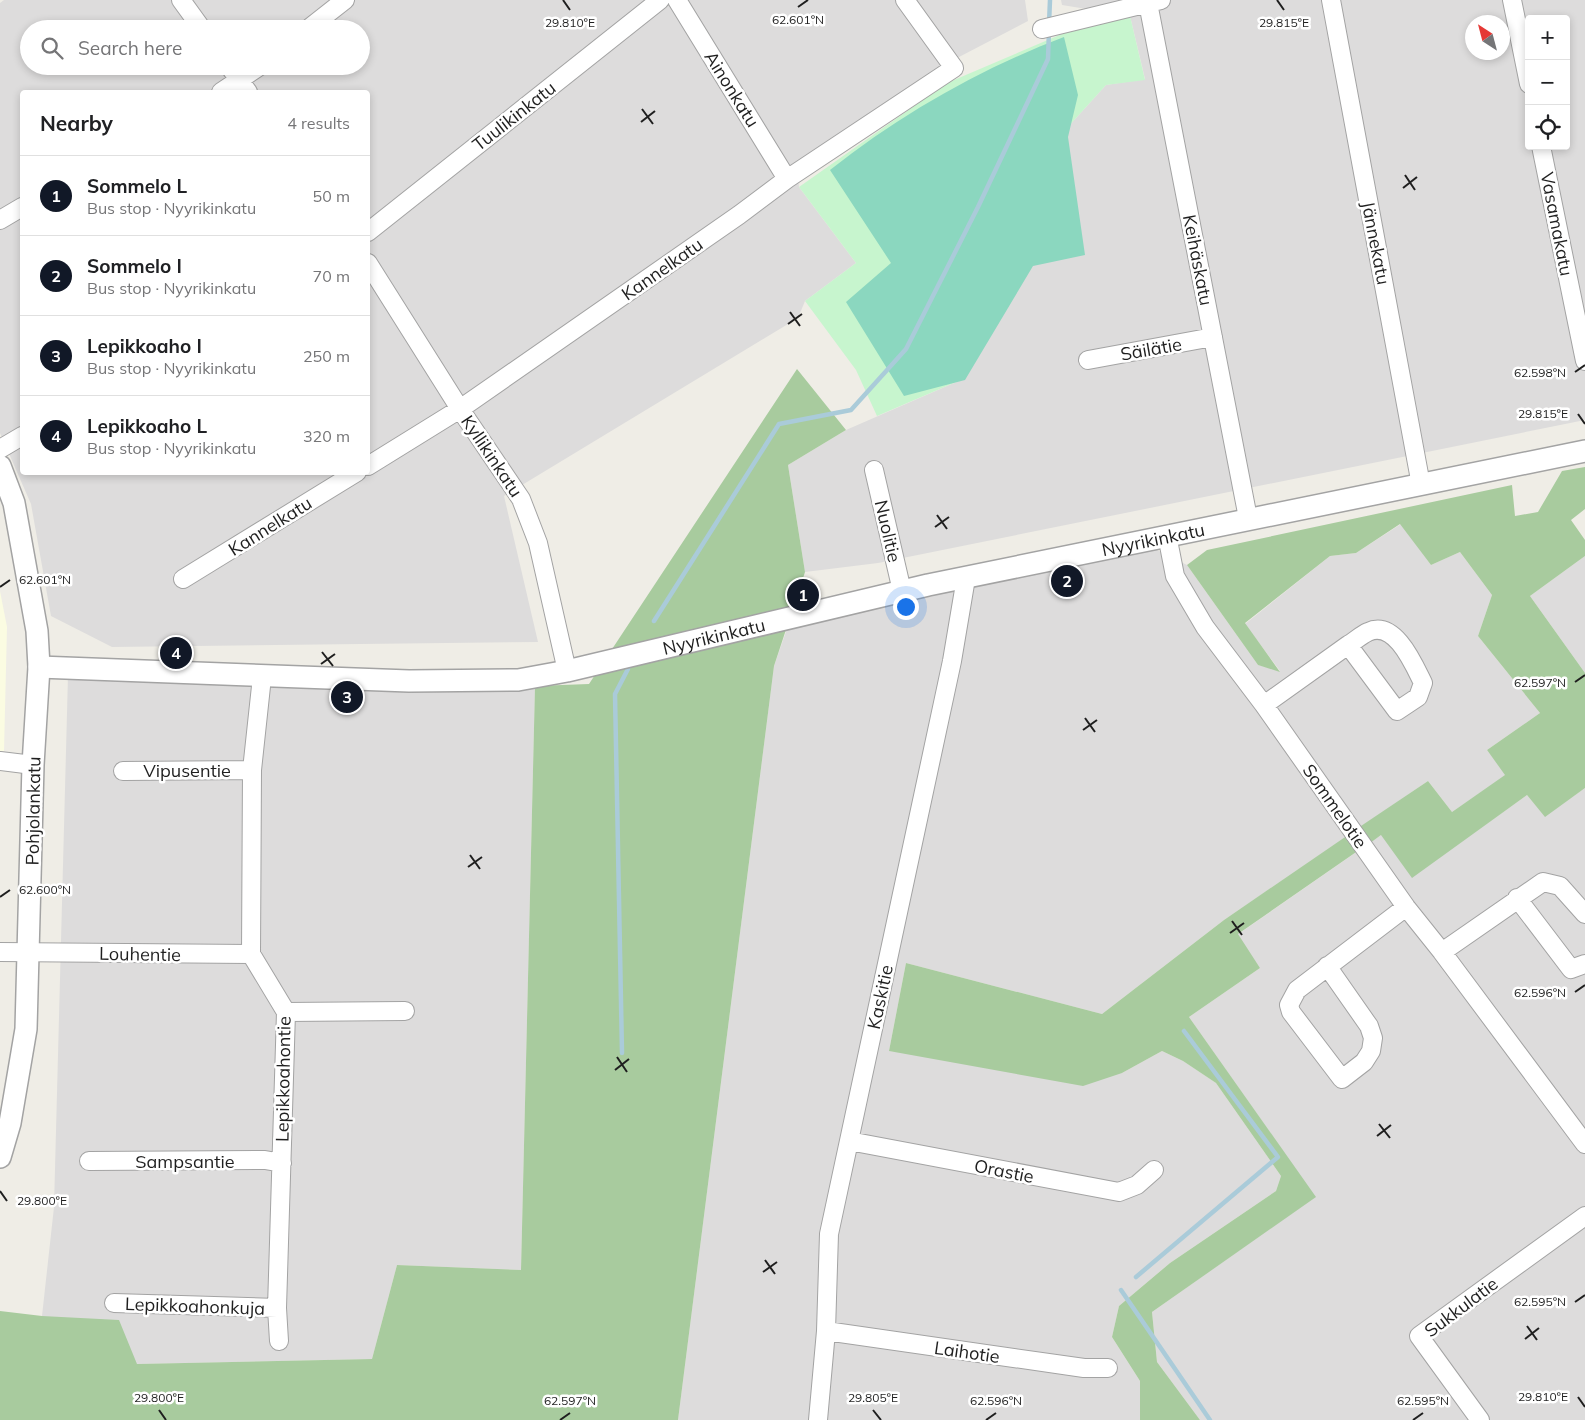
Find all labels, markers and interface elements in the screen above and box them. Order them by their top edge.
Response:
text: 62.601°N [772,12,824,27]
text: 29.810°E [545,15,595,30]
text: 29.815°E [1259,15,1309,30]
north arrow [1465,15,1510,60]
map controls [1525,15,1570,150]
button: + [1525,15,1570,60]
search box [20,20,370,75]
icon: search [38,34,66,62]
text: Search here [78,36,182,60]
street label: Ainonkatu [700,47,764,131]
button: − [1525,60,1570,105]
street label: Tuulikinkatu [468,76,560,156]
button: locate [1525,105,1570,150]
text: Nearby [40,110,113,136]
text: 4 results [287,113,350,133]
street label: Vasamakatu [1536,170,1578,278]
text: Sommelo L [87,174,187,198]
text: 1 [51,186,61,206]
text: 50 m [313,186,350,206]
text: Bus stop · Nyyrikinkatu [87,198,256,218]
street label: Jännekatu [1357,199,1395,287]
street label: Keihäskatu [1178,213,1218,307]
street label: Kannelkatu [617,233,707,305]
text: Sommelo I [87,254,182,278]
text: 2 [51,266,61,286]
text: 70 m [313,266,350,286]
text: Bus stop · Nyyrikinkatu [87,278,256,298]
street label: Säilätie [1119,332,1183,366]
text: Lepikkoaho I [87,334,202,358]
text: 3 [51,346,61,366]
text: 250 m [303,346,350,366]
text: Bus stop · Nyyrikinkatu [87,358,256,378]
text: 62.598°N [1514,365,1566,380]
text: 29.815°E [1518,406,1568,421]
street label: Kyllikinkatu [456,411,528,501]
text: Lepikkoaho L [87,414,207,438]
text: 4 [51,426,61,446]
text: 320 m [303,426,350,446]
text: Bus stop · Nyyrikinkatu [87,438,256,458]
street label: Kannelkatu [224,491,316,561]
street label: Nuolitie [870,498,906,564]
street label: Nyyrikinkatu [1100,517,1207,561]
pin: 2 [1051,562,1083,600]
text: 62.601°N [19,572,71,587]
pin: 1 [787,576,819,614]
your location [893,594,919,620]
street label: Nyyrikinkatu [660,613,767,659]
pin: 4 [160,634,192,672]
text: 62.597°N [1514,675,1566,690]
pin: 3 [331,678,363,716]
street label: Pohjolankatu [21,756,45,866]
street label: Vipusentie [143,759,231,782]
street label: Sommelotie [1298,759,1372,853]
text: 62.600°N [19,882,71,897]
street label: Louhentie [99,942,181,966]
street label: Kaskitie [862,963,898,1031]
text: 62.596°N [1514,985,1566,1000]
street label: Lepikkoahontie [270,1016,296,1142]
street label: Sampsantie [135,1150,235,1173]
street label: Orastie [972,1154,1036,1188]
text: 29.800°E [17,1193,67,1208]
street label: Sukkulatie [1420,1272,1502,1342]
street label: Lepikkoahonkuja [125,1292,265,1320]
text: 62.595°N [1514,1294,1566,1309]
street label: Laihotie [933,1336,1001,1368]
text: 29.810°E [1518,1389,1568,1404]
text: 29.800°E [134,1390,184,1405]
text: 29.805°E [848,1390,898,1405]
text: 62.597°N [544,1393,596,1408]
text: 62.596°N [970,1393,1022,1408]
text: 62.595°N [1397,1393,1449,1408]

